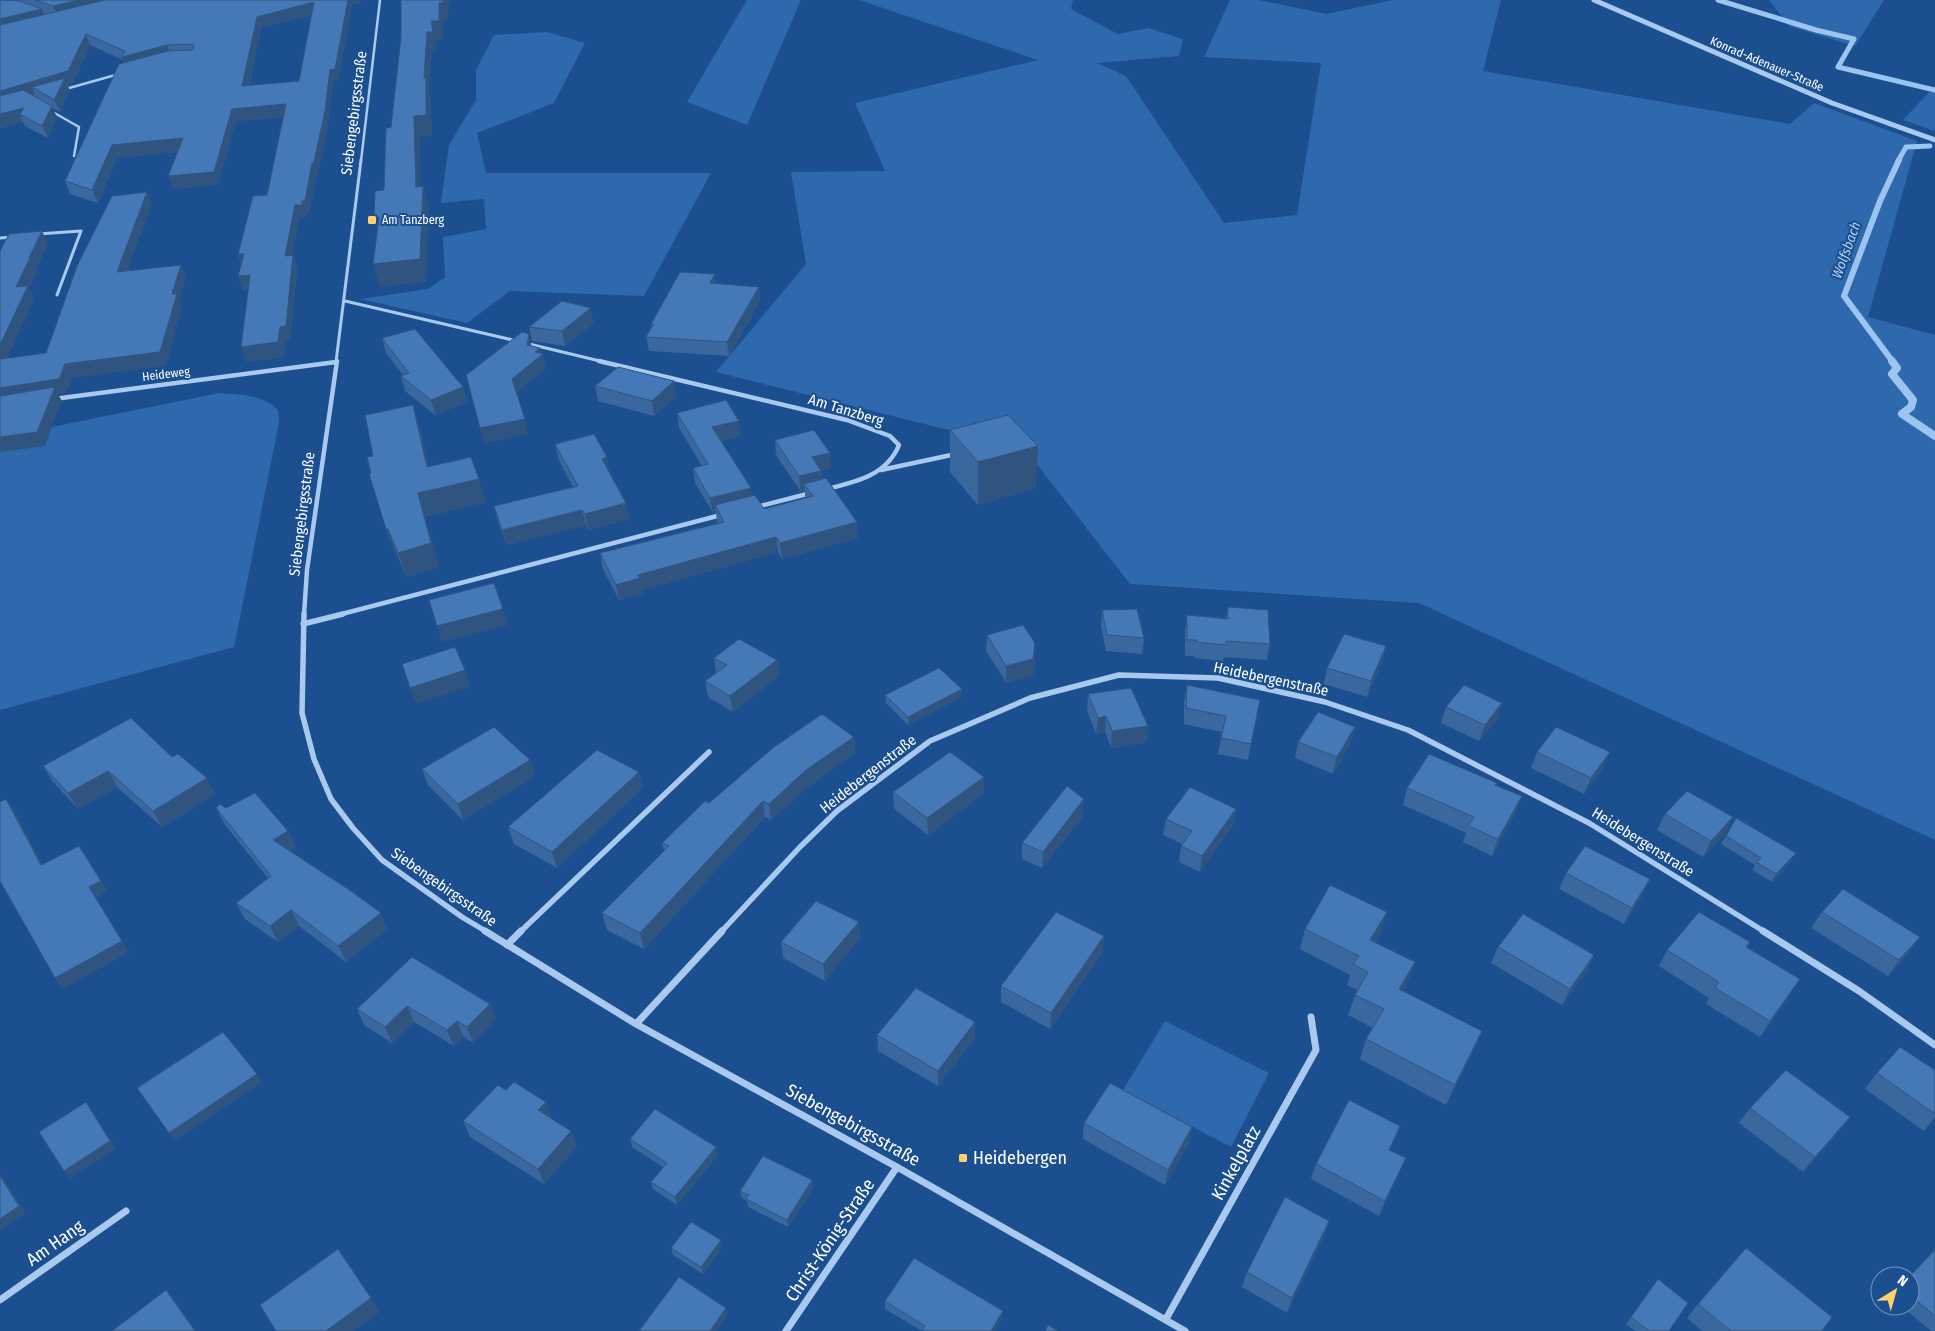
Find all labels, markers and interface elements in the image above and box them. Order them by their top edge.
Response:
street label: Konrad-Adenauer-Straße [1708,34,1826,94]
street label: Siebengebirgsstraße [337,50,371,176]
place label: Am Tanzberg [382,213,445,227]
marker: Am Tanzberg [366,214,378,226]
water label: Wolfsbach [1828,219,1865,281]
street label: Heideweg [141,364,191,384]
street label: Am Tanzberg [806,390,886,430]
street label: Siebengebirgsstraße [285,451,319,577]
street label: Heidebergenstraße [1212,658,1330,700]
street label: Heidebergenstraße [816,731,920,817]
street label: Heidebergenstraße [1589,803,1697,881]
street label: Siebengebirgsstraße [388,844,500,930]
street label: Siebengebirgsstraße [782,1079,924,1171]
street label: Kinkelplatz [1207,1122,1265,1204]
place label: Heidebergen [973,1147,1067,1169]
marker: Heidebergen [957,1152,969,1164]
street label: Christ-König-Straße [781,1174,879,1306]
street label: Am Hang [22,1215,88,1271]
north arrow [1870,1266,1920,1316]
text: N [1894,1272,1911,1290]

